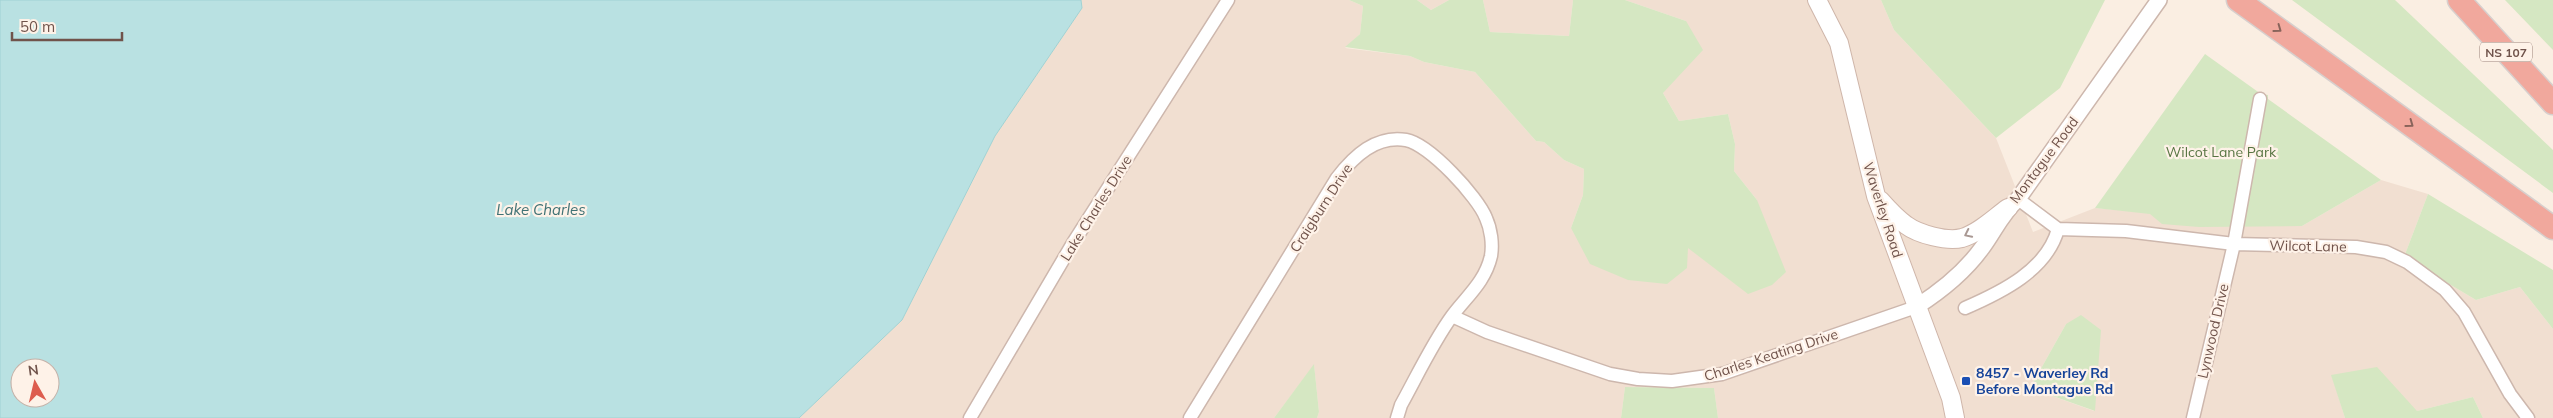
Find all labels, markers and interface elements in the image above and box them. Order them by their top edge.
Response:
scale bar [12,10,122,42]
text: 50 m [20,17,55,36]
one-way arrow [2272,23,2281,31]
road number: NS 107 [2480,42,2532,62]
street label: Montague Road [2006,113,2082,207]
one-way arrow [2404,118,2414,127]
park label: Wilcot Lane Park [2166,143,2277,161]
street label: Lake Charles Drive [1056,152,1136,264]
street label: Craigburn Drive [1286,160,1356,256]
street label: Waverley Road [1859,160,1907,260]
water label: Lake Charles [496,200,586,219]
one-way arrow [1964,228,1973,238]
street label: Wilcot Lane [2269,236,2347,256]
street label: Lynwood Drive [2193,282,2233,380]
street label: Charles Keating Drive [1702,325,1840,385]
north arrow [10,358,60,408]
text: N [27,360,40,380]
place label: 8457 - Waverley Rd Before Montague Rd [1976,364,2113,398]
marker: 8457 - Waverley Rd Before Montague Rd [1960,375,1972,387]

